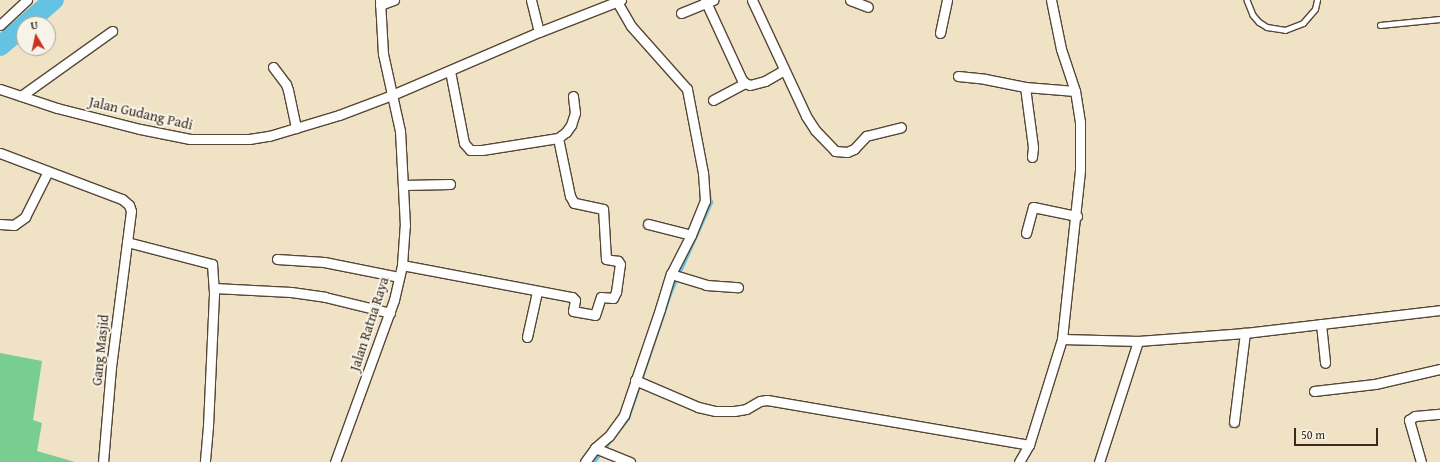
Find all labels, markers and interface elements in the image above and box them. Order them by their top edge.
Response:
north arrow [16,16,56,56]
text: U [29,17,39,34]
street label: Jalan Gudang Padi [88,93,194,133]
street label: Jalan Ratna Raya [346,275,392,373]
street label: Gang Masjid [88,314,112,386]
scale bar [1296,420,1380,446]
text: 50 m [1301,426,1325,443]

